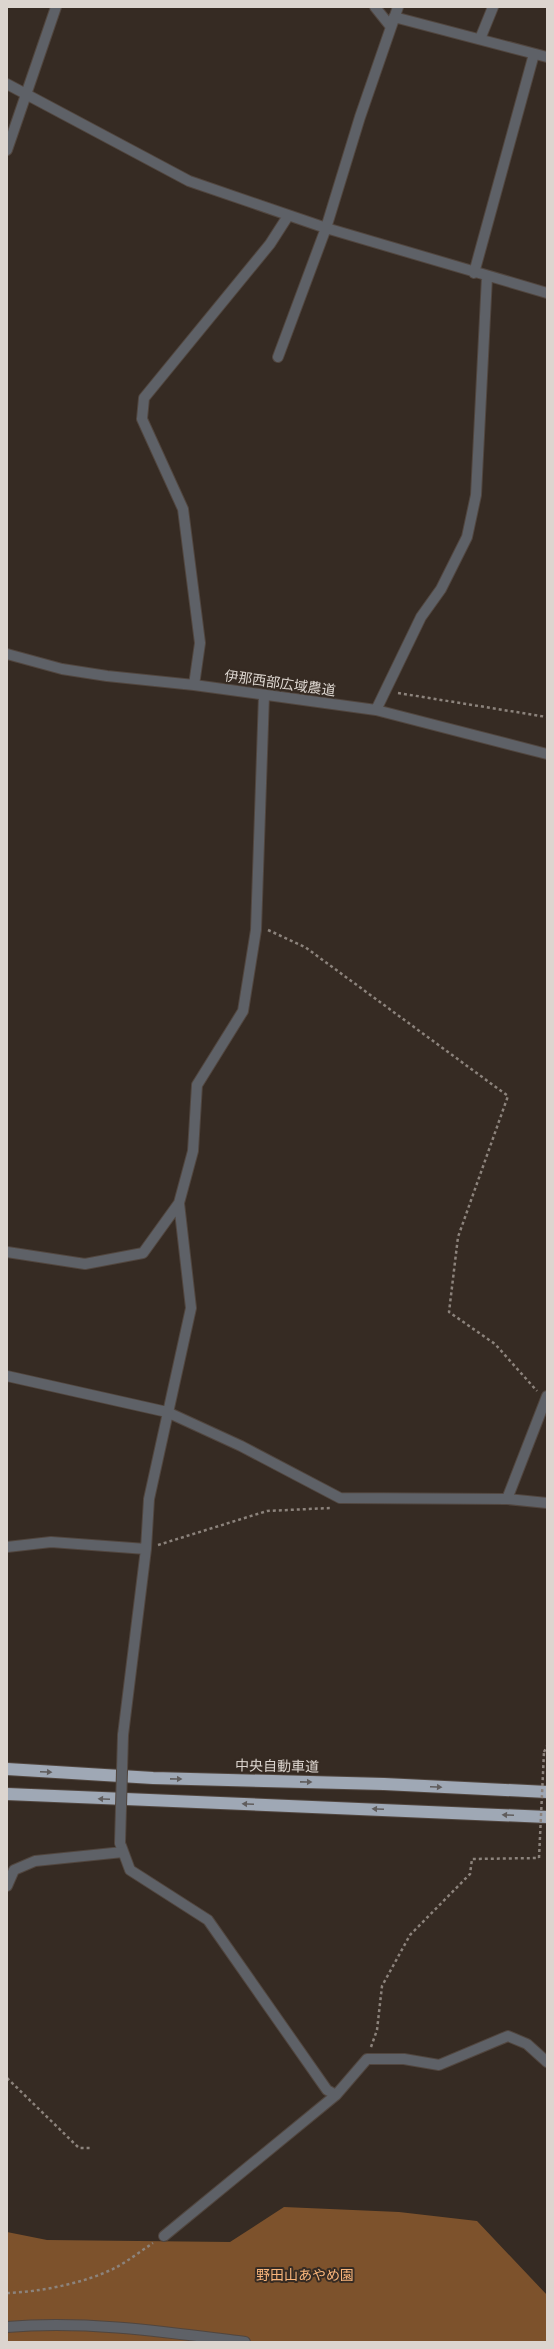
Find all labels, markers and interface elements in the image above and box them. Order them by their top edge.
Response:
street label: 伊那西部広域農道 [223,667,337,699]
street label: 中央自動車道 [235,1757,319,1775]
one-way arrow [40,1769,53,1775]
one-way arrow [170,1775,182,1782]
one-way arrow [300,1779,313,1785]
one-way arrow [430,1783,442,1790]
one-way arrow [98,1795,110,1802]
one-way arrow [241,1801,254,1807]
one-way arrow [372,1805,384,1812]
one-way arrow [501,1812,514,1818]
park label: 野田山あやめ園 [256,2267,354,2283]

